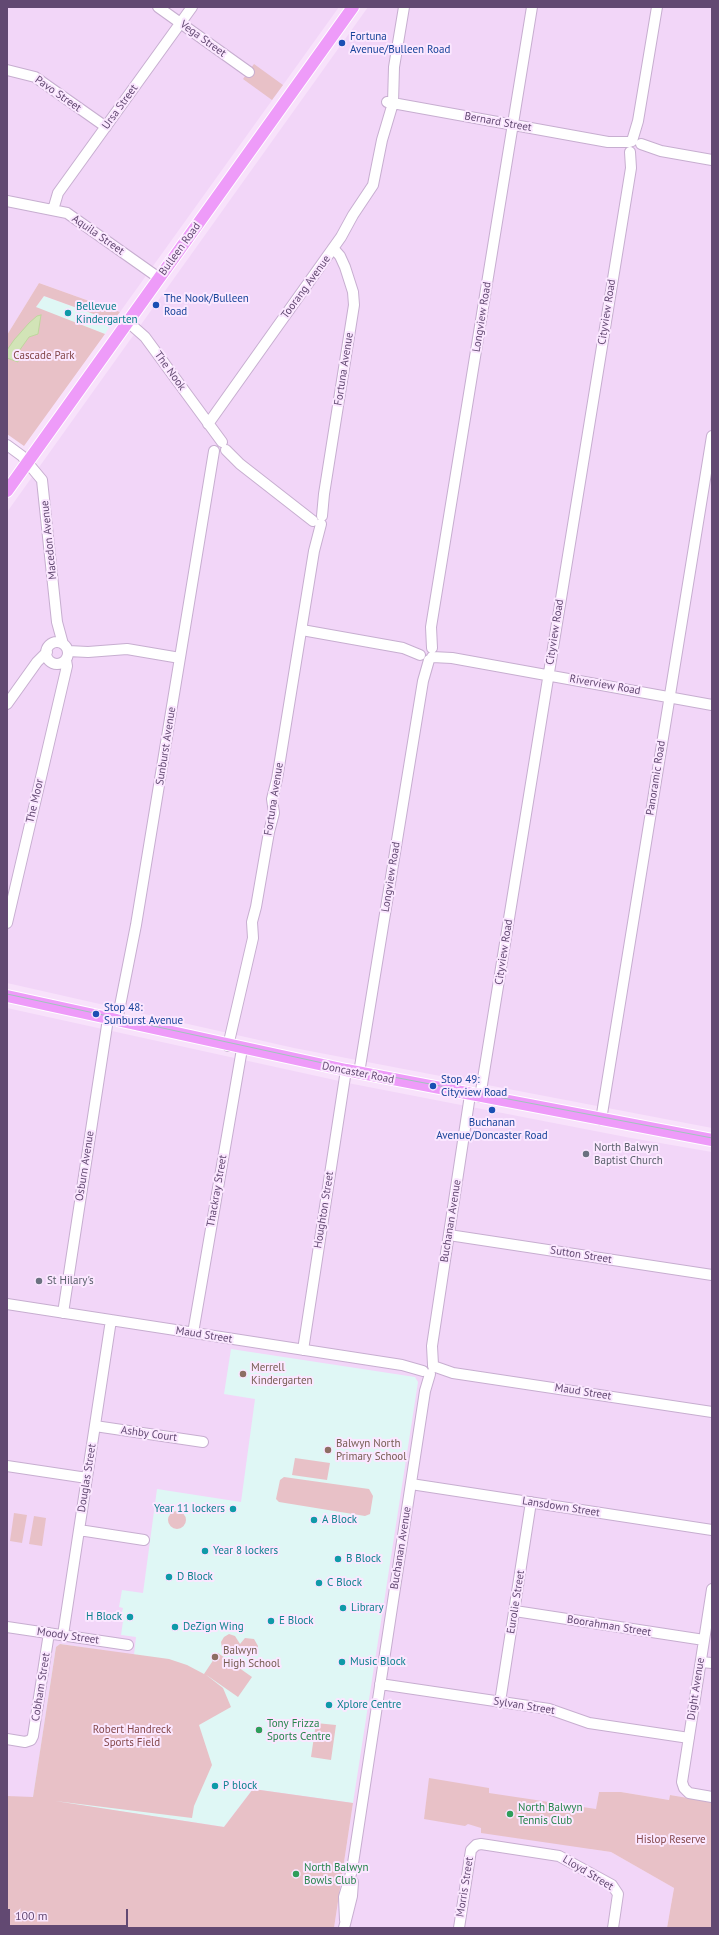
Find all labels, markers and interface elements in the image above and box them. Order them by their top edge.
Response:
street label: Vega Street [177,18,229,60]
place label: Fortuna Avenue/Bulleen Road [350,30,450,56]
marker: Fortuna Avenue/Bulleen Road [337,38,347,48]
street label: Pavo Street [32,73,84,115]
street label: Ursa Street [99,82,141,132]
street label: Bernard Street [463,110,533,134]
street label: Aquila Street [69,212,127,258]
street label: Bulleen Road [156,220,204,278]
street label: Toorang Avenue [279,253,333,321]
street label: Cityview Road [595,278,619,346]
street label: Longview Road [470,281,494,353]
place label: The Nook/Bulleen Road [164,292,249,318]
place label: Bellevue Kindergarten [76,300,138,326]
marker: The Nook/Bulleen Road [151,300,161,310]
marker: Bellevue Kindergarten [63,308,73,318]
street label: Fortuna Avenue [332,331,356,407]
park label: Cascade Park [13,349,75,363]
street label: The Nook [151,349,189,393]
street label: Macedon Avenue [38,500,60,580]
street label: Cityview Road [543,598,567,666]
street label: Riverview Road [568,672,642,698]
street label: Sunburst Avenue [153,706,179,786]
street label: Panoramic Road [644,740,668,816]
street label: Fortuna Avenue [262,761,286,837]
street label: The Moor [24,778,46,824]
street label: Longview Road [379,841,403,913]
street label: Cityview Road [492,918,516,986]
place label: Stop 48: Sunburst Avenue [104,1001,183,1027]
marker: Stop 48: Sunburst Avenue [91,1009,101,1019]
street label: Doncaster Road [321,1060,395,1086]
place label: Stop 49: Cityview Road [441,1073,507,1099]
marker: Stop 49: Cityview Road [428,1081,438,1091]
marker: Buchanan Avenue/Doncaster Road [487,1105,497,1115]
place label: Buchanan Avenue/Doncaster Road [436,1116,548,1142]
street label: Osburn Avenue [73,1130,97,1202]
place label: North Balwyn Baptist Church [594,1141,663,1167]
marker: North Balwyn Baptist Church [581,1149,591,1159]
street label: Thackray Street [204,1154,230,1228]
street label: Houghton Street [311,1171,337,1249]
street label: Buchanan Avenue [438,1179,464,1263]
street label: Sutton Street [549,1244,613,1266]
place label: St Hilary's [47,1274,94,1288]
marker: St Hilary's [34,1276,44,1286]
street label: Maud Street [175,1324,233,1346]
place label: Merrell Kindergarten [251,1361,313,1387]
marker: Merrell Kindergarten [238,1369,248,1379]
street label: Maud Street [554,1381,612,1403]
street label: Ashby Court [120,1424,178,1444]
place label: Balwyn North Primary School [336,1437,406,1463]
street label: Douglas Street [75,1443,99,1513]
marker: Balwyn North Primary School [323,1445,333,1455]
street label: Lansdown Street [521,1494,601,1520]
place label: Year 11 lockers [154,1502,225,1516]
marker: Year 11 lockers [228,1504,238,1514]
street label: Buchanan Avenue [388,1506,414,1590]
place label: A Block [322,1513,357,1527]
marker: A Block [309,1515,319,1525]
place label: Year 8 lockers [213,1544,278,1558]
marker: Year 8 lockers [200,1546,210,1556]
place label: B Block [346,1552,381,1566]
marker: B Block [333,1554,343,1564]
street label: Eurolie Street [504,1569,528,1635]
place label: D Block [177,1570,213,1584]
marker: D Block [164,1572,174,1582]
place label: C Block [327,1576,362,1590]
marker: C Block [314,1578,324,1588]
place label: Library [351,1601,384,1615]
marker: Library [338,1603,348,1613]
place label: H Block [86,1610,122,1624]
marker: H Block [125,1612,135,1622]
street label: Boorahman Street [566,1613,652,1639]
place label: E Block [279,1614,314,1628]
marker: E Block [266,1616,276,1626]
place label: DeZign Wing [183,1620,244,1634]
marker: DeZign Wing [170,1622,180,1632]
street label: Moody Street [36,1625,100,1647]
place label: Balwyn High School [223,1644,280,1670]
street label: Cobham Street [29,1652,53,1722]
marker: Balwyn High School [210,1652,220,1662]
place label: Music Block [350,1655,406,1669]
marker: Music Block [337,1657,347,1667]
street label: Dight Avenue [685,1657,707,1721]
street label: Sylvan Street [492,1695,556,1717]
place label: Xplore Centre [337,1698,401,1712]
marker: Xplore Centre [324,1700,334,1710]
place label: Tony Frizza Sports Centre [267,1717,331,1743]
park label: Robert Handreck Sports Field [93,1723,171,1749]
marker: Tony Frizza Sports Centre [254,1725,264,1735]
place label: P block [223,1779,257,1793]
marker: P block [210,1781,220,1791]
place label: North Balwyn Tennis Club [518,1801,582,1827]
marker: North Balwyn Tennis Club [505,1809,515,1819]
park label: Hislop Reserve [636,1833,706,1847]
street label: Lloyd Street [560,1853,616,1893]
street label: Morris Street [454,1856,476,1918]
place label: North Balwyn Bowls Club [304,1861,368,1887]
marker: North Balwyn Bowls Club [291,1869,301,1879]
scale bar [10,1901,130,1927]
text: 100 m [15,1908,48,1923]

